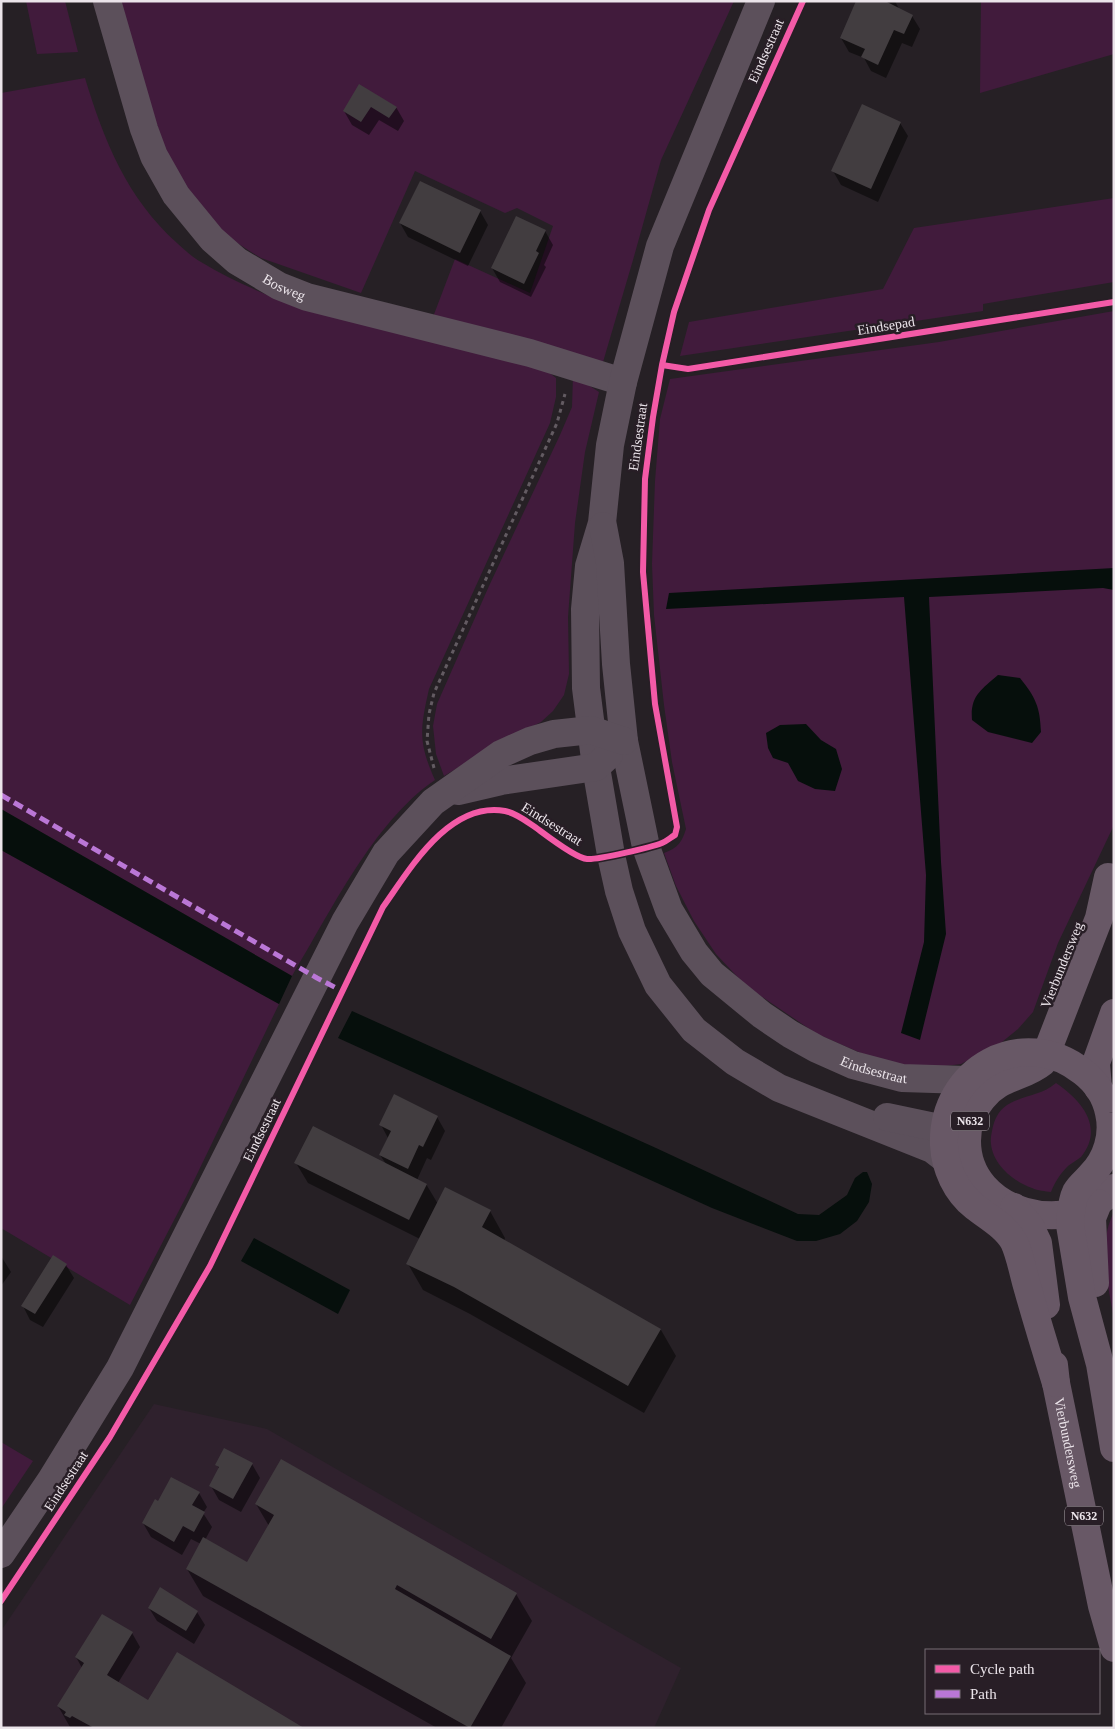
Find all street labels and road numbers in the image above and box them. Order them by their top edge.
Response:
street label: Eindsestraat [745,17,787,85]
street label: Bosweg [260,271,308,303]
street label: Eindsepad [856,314,916,338]
street label: Eindsestraat [626,402,650,472]
street label: Eindsestraat [519,800,585,849]
street label: Vierbundersweg [1038,920,1086,1010]
street label: Eindsestraat [838,1053,907,1086]
street label: Eindsestraat [240,1096,284,1164]
road number: N632 [951,1112,989,1130]
street label: Vierbundersweg [1052,1396,1085,1489]
street label: Eindsestraat [41,1448,91,1514]
road number: N632 [1065,1506,1103,1525]

